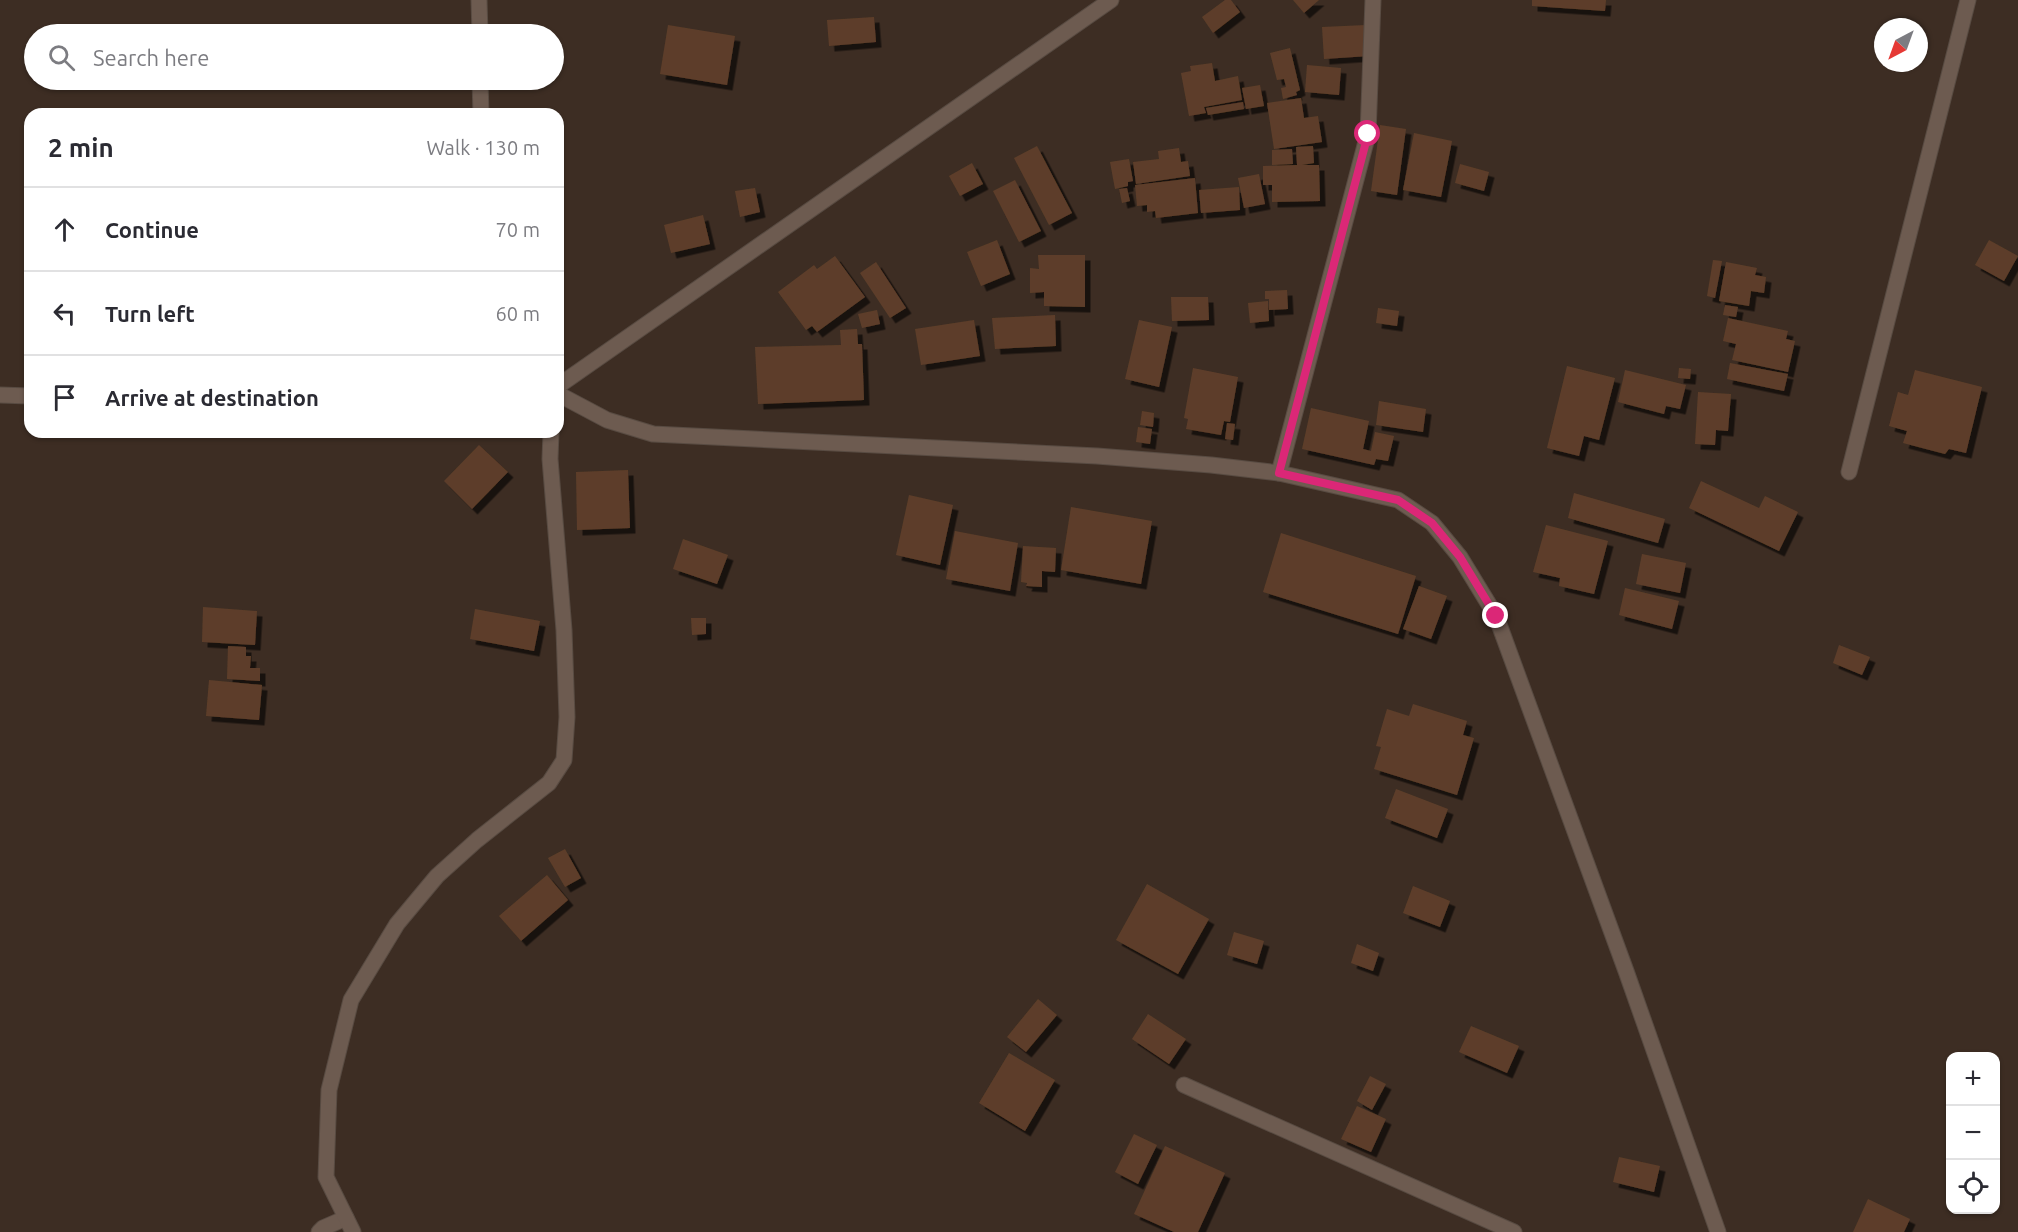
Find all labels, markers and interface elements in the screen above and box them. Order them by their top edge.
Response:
north arrow [1874,18,1928,72]
search box [24,24,564,90]
icon: search [45,41,78,74]
text: Search here [93,45,209,70]
route start [1354,120,1380,146]
text: 2 min [48,133,114,162]
text: Walk · 130 m [427,136,540,159]
icon: ahead [48,213,81,246]
text: Continue [105,217,199,242]
text: 70 m [496,218,540,241]
icon: left [48,297,81,330]
text: Turn left [105,301,195,326]
text: 60 m [496,302,540,325]
icon: arrive [48,381,81,414]
text: Arrive at destination [105,385,319,410]
route end [1482,602,1508,628]
map controls [1946,1052,2000,1214]
button: + [1946,1052,2000,1106]
button: − [1946,1106,2000,1160]
button: locate [1946,1160,2000,1214]

